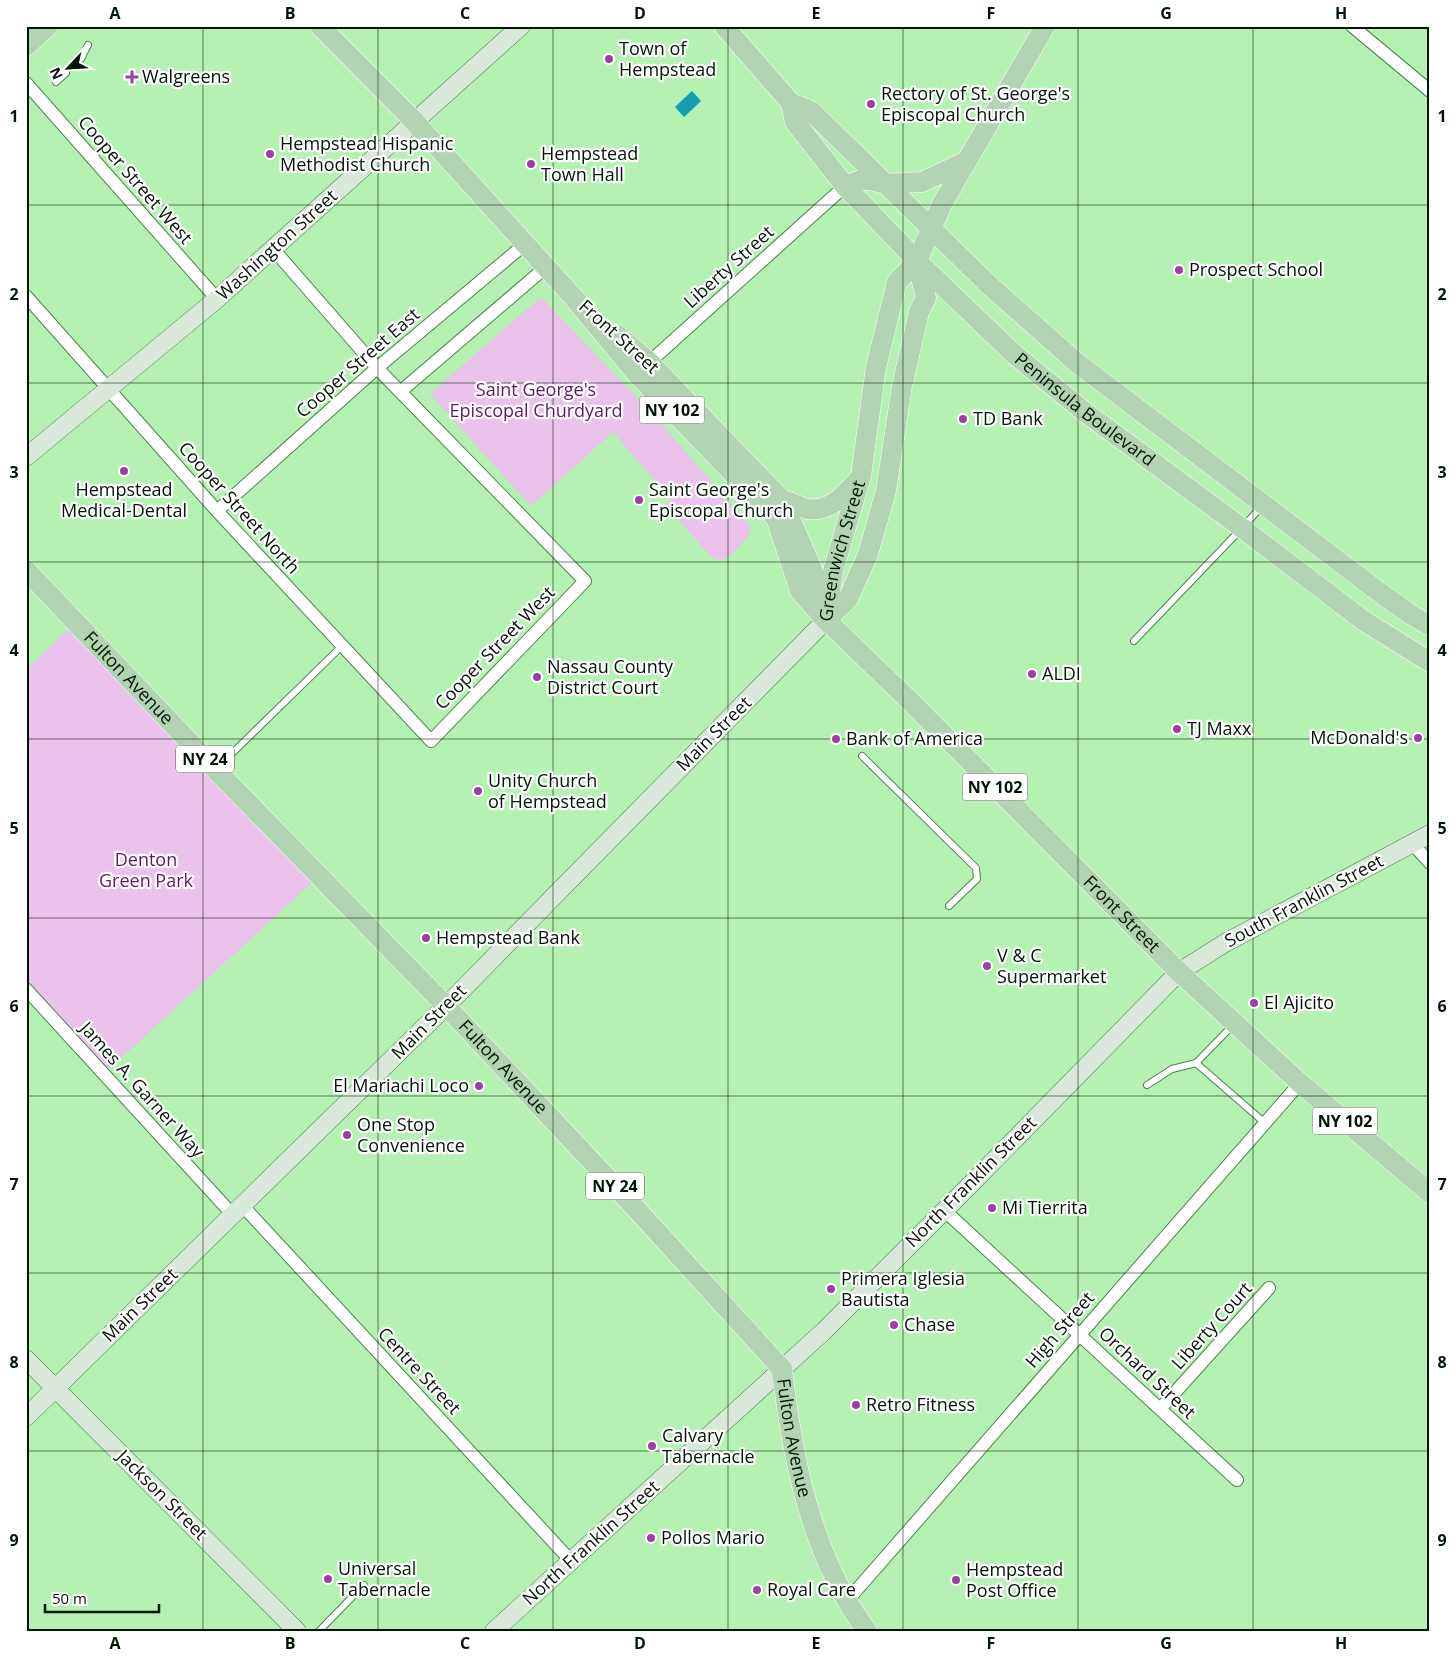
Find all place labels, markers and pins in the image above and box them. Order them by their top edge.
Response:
place label: Town of Hempstead [619,36,716,81]
marker: Town of Hempstead [603,53,615,65]
place label: Walgreens [142,64,230,88]
marker: Walgreens [126,71,138,83]
place label: Rectory of St. George's Episcopal Church [881,81,1070,126]
marker: Rectory of St. George's Episcopal Church [865,98,877,110]
place label: Hempstead Hispanic Methodist Church [280,131,454,176]
place label: Hempstead Town Hall [541,141,638,186]
marker: Hempstead Hispanic Methodist Church [264,148,276,160]
marker: Hempstead Town Hall [525,158,537,170]
place label: Prospect School [1189,257,1323,281]
marker: Prospect School [1173,264,1185,276]
place label: TD Bank [973,406,1043,430]
marker: TD Bank [957,413,969,425]
marker: Hempstead Medical-Dental [118,465,130,477]
place label: Hempstead Medical-Dental [61,477,187,522]
place label: Saint George's Episcopal Church [649,477,793,522]
marker: Saint George's Episcopal Church [633,494,645,506]
place label: Nassau County District Court [547,654,674,699]
place label: ALDI [1042,661,1081,685]
marker: ALDI [1026,668,1038,680]
marker: Nassau County District Court [531,671,543,683]
place label: TJ Maxx [1187,716,1252,740]
marker: TJ Maxx [1171,723,1183,735]
place label: McDonald's [1310,725,1408,749]
place label: Bank of America [846,726,983,750]
marker: McDonald's [1412,732,1424,744]
marker: Bank of America [830,733,842,745]
place label: Unity Church of Hempstead [488,768,607,813]
marker: Unity Church of Hempstead [472,785,484,797]
place label: Hempstead Bank [436,925,581,949]
marker: Hempstead Bank [420,932,432,944]
place label: V & C Supermarket [997,943,1106,988]
marker: V & C Supermarket [981,960,993,972]
place label: El Ajicito [1264,990,1334,1014]
marker: El Ajicito [1248,997,1260,1009]
place label: El Mariachi Loco [333,1073,469,1097]
marker: El Mariachi Loco [473,1080,485,1092]
place label: One Stop Convenience [357,1112,465,1157]
marker: One Stop Convenience [341,1129,353,1141]
place label: Mi Tierrita [1002,1195,1088,1219]
marker: Mi Tierrita [986,1202,998,1214]
place label: Primera Iglesia Bautista [841,1266,965,1311]
marker: Primera Iglesia Bautista [825,1283,837,1295]
place label: Chase [904,1312,955,1336]
marker: Chase [888,1319,900,1331]
place label: Retro Fitness [866,1392,975,1416]
marker: Retro Fitness [850,1399,862,1411]
place label: Calvary Tabernacle [662,1423,755,1468]
marker: Calvary Tabernacle [646,1440,658,1452]
place label: Pollos Mario [661,1525,765,1549]
marker: Pollos Mario [645,1532,657,1544]
place label: Universal Tabernacle [338,1556,431,1601]
place label: Hempstead Post Office [966,1557,1063,1602]
marker: Universal Tabernacle [322,1573,334,1585]
marker: Hempstead Post Office [950,1574,962,1586]
place label: Royal Care [767,1577,856,1601]
marker: Royal Care [751,1584,763,1596]

